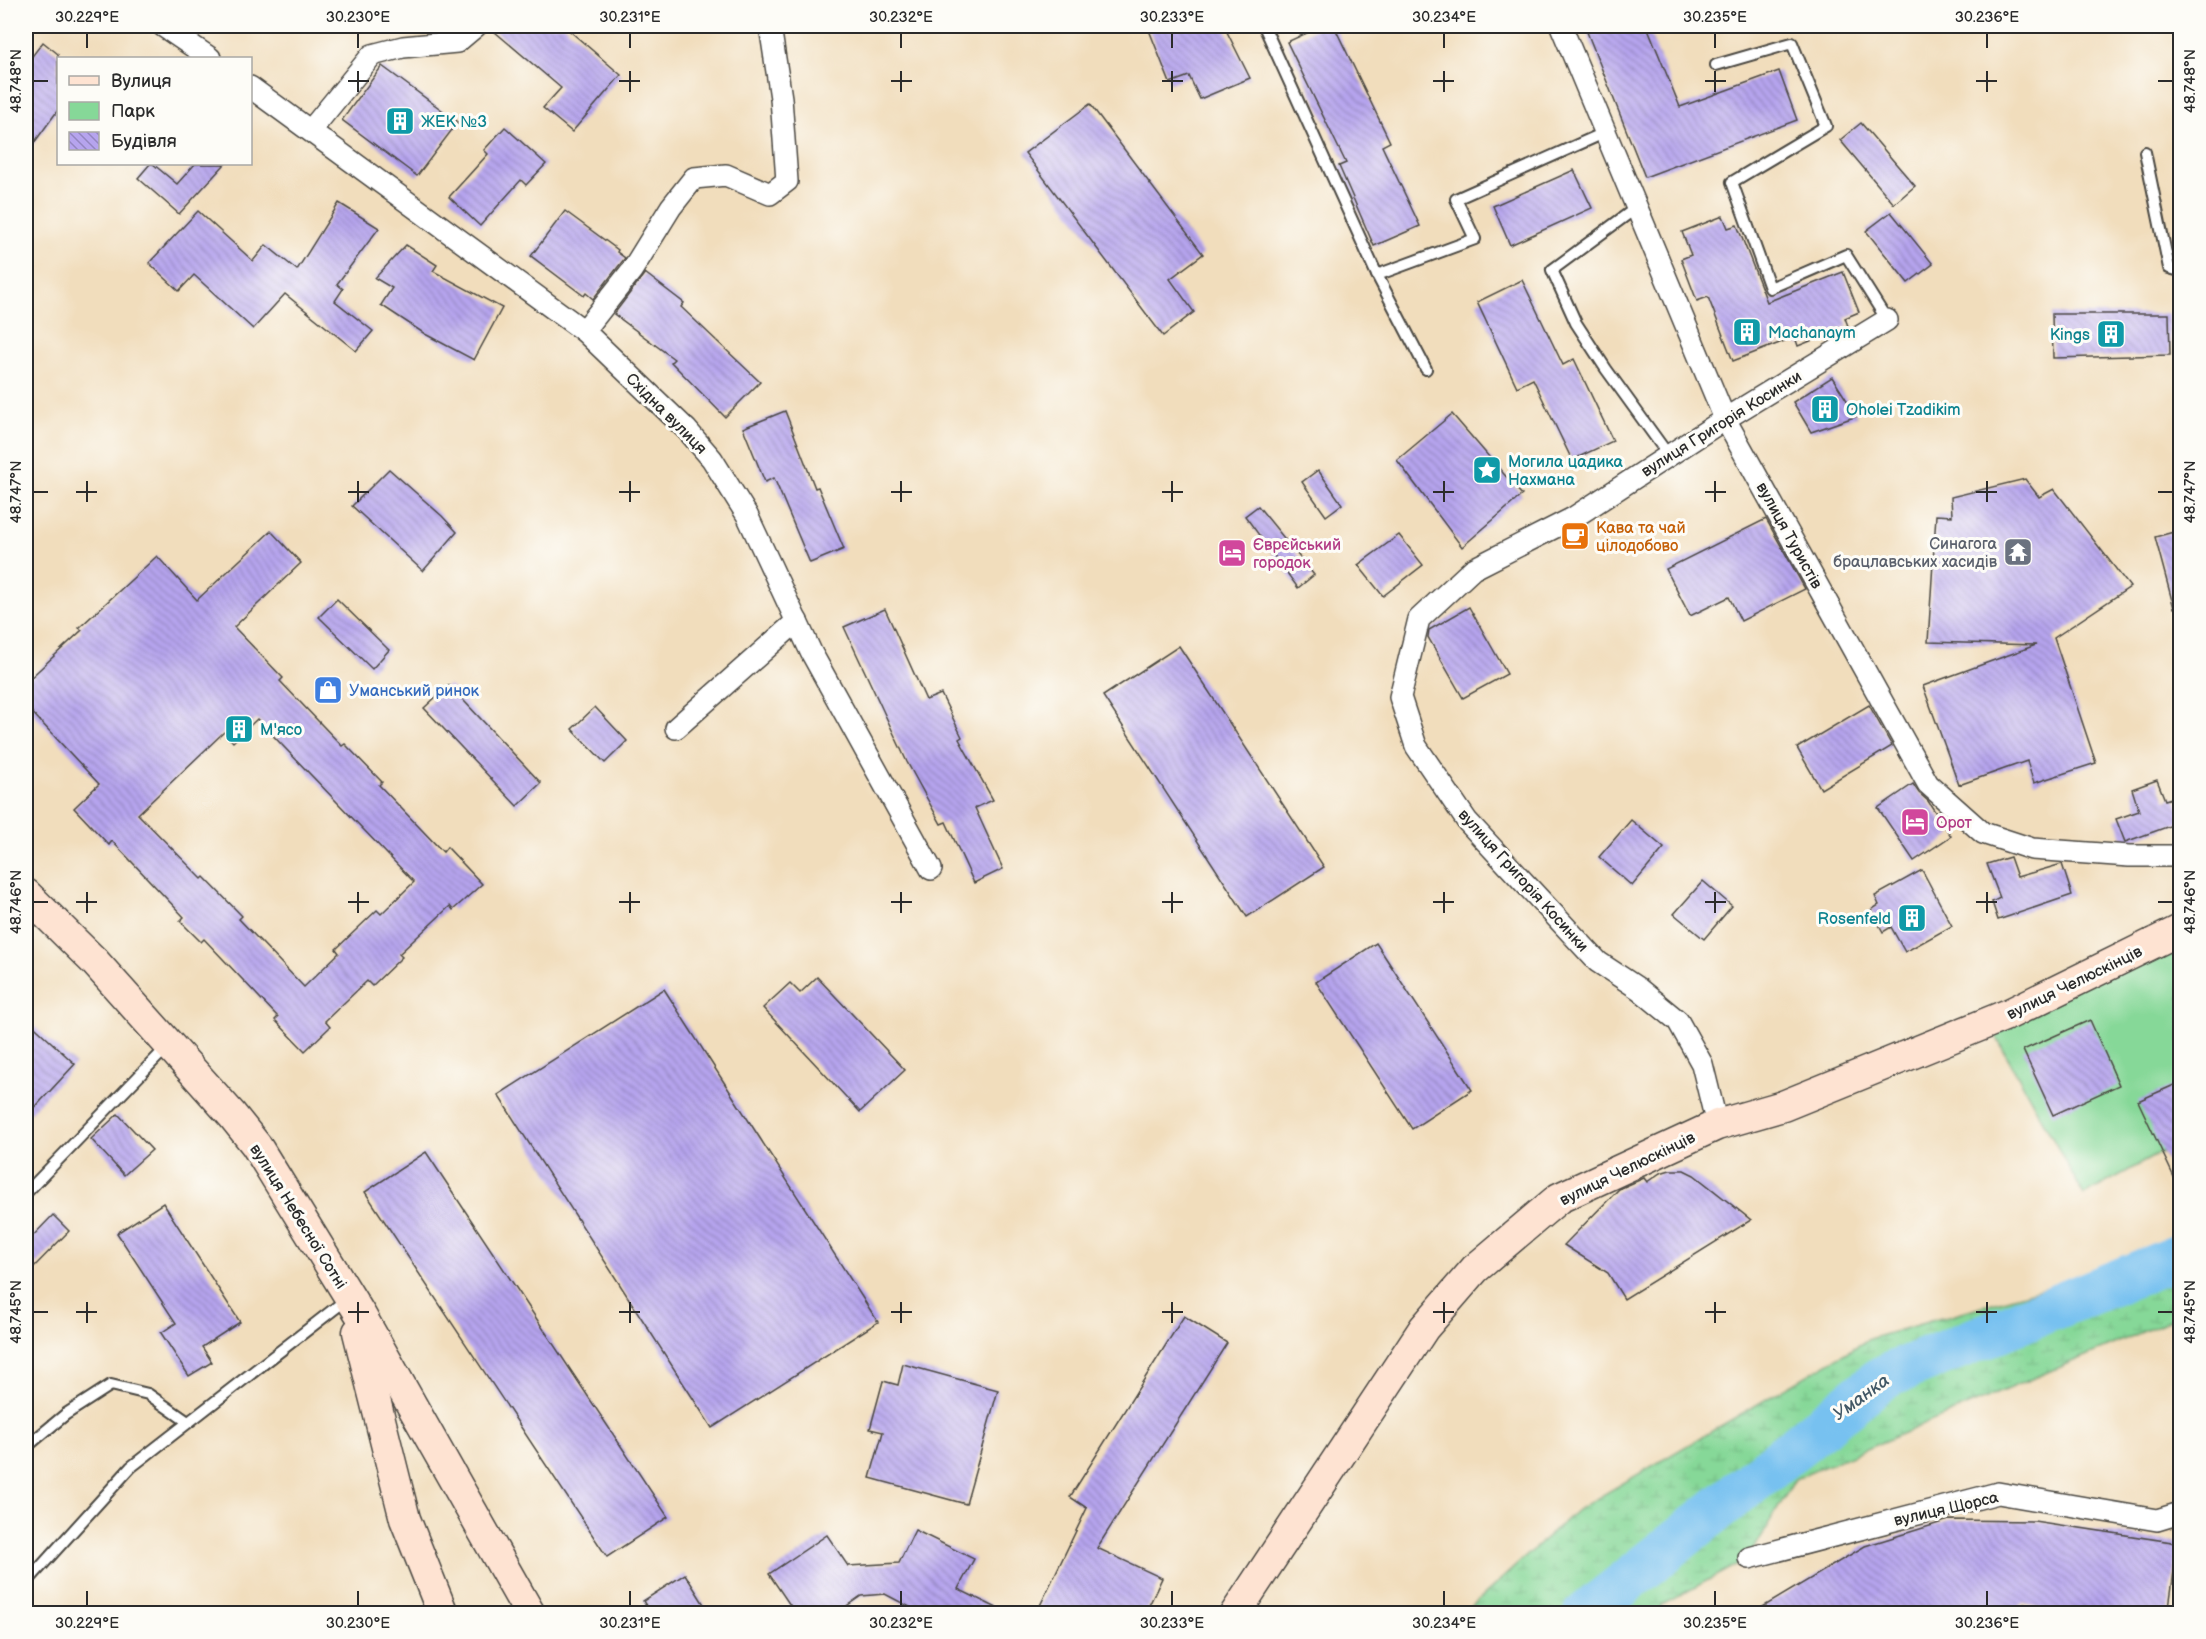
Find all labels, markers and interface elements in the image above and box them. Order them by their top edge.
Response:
text: 30.229°E [55,8,119,27]
text: 30.230°E [326,8,390,27]
text: 30.231°E [599,8,661,27]
text: 30.232°E [869,8,933,27]
text: 30.233°E [1140,8,1204,27]
text: 30.234°E [1412,8,1476,27]
text: 30.235°E [1683,8,1747,27]
text: 30.236°E [1955,8,2019,27]
text: 48.748°N [7,49,26,113]
text: 48.748°N [2181,49,2200,113]
legend [57,57,252,165]
text: Вулиця [111,71,172,92]
text: Парк [111,101,155,122]
building icon: ЖЕК №3 [384,105,416,137]
place label: ЖЕК №3 [421,113,487,132]
text: Будівля [111,131,177,152]
building icon: Machanaym [1731,316,1763,348]
building icon: Kings [2095,318,2127,350]
place label: Machanaym [1768,324,1856,343]
place label: Kings [2050,326,2090,345]
street label: вулиця Григорія Косинки [1638,367,1805,481]
street label: Східна вулиця [622,370,710,459]
building icon: Oholei Tzadikim [1809,393,1841,425]
place label: Oholei Tzadikim [1846,401,1961,420]
place label: Могила цадика Нахмана [1508,453,1624,490]
place icon: Могила цадика Нахмана [1471,454,1503,486]
text: 48.747°N [7,461,26,523]
text: 48.747°N [2181,461,2200,523]
street label: вулиця Туристів [1752,479,1826,593]
place label: Кава та чай цілодобово [1596,519,1686,556]
cafe icon: Кава та чай цілодобово [1559,520,1591,552]
place label: Синагога брацлавських хасидів [1833,535,1998,572]
place label: Єврєйський городок [1253,536,1341,573]
temple icon: Синагога брацлавських хасидів [2002,536,2034,568]
hotel icon: Єврєйський городок [1216,537,1248,569]
shop icon: Уманський ринок [312,674,344,706]
place label: Уманський ринок [349,682,480,701]
building icon: М'ясо [223,713,255,745]
place label: М'ясо [260,721,302,740]
street label: вулиця Григорія Косинки [1454,806,1592,956]
hotel icon: Орот [1899,806,1931,838]
place label: Орот [1936,814,1973,833]
text: 48.746°N [7,870,26,934]
text: 48.746°N [2181,870,2200,934]
building icon: Rosenfeld [1896,902,1928,934]
place label: Rosenfeld [1818,910,1891,929]
street label: вулиця Челюскінців [2004,942,2146,1024]
street label: вулиця Челюскінців [1557,1128,1699,1210]
street label: вулиця Небесної Сотні [245,1141,350,1293]
text: 48.745°N [7,1280,26,1344]
text: 48.745°N [2181,1280,2200,1344]
water label: Уманка [1829,1370,1894,1425]
street label: вулиця Щорса [1892,1488,2001,1531]
text: 30.229°E [55,1614,119,1633]
text: 30.230°E [326,1614,390,1633]
text: 30.231°E [599,1614,661,1633]
text: 30.232°E [869,1614,933,1633]
text: 30.233°E [1140,1614,1204,1633]
text: 30.234°E [1412,1614,1476,1633]
text: 30.235°E [1683,1614,1747,1633]
text: 30.236°E [1955,1614,2019,1633]

